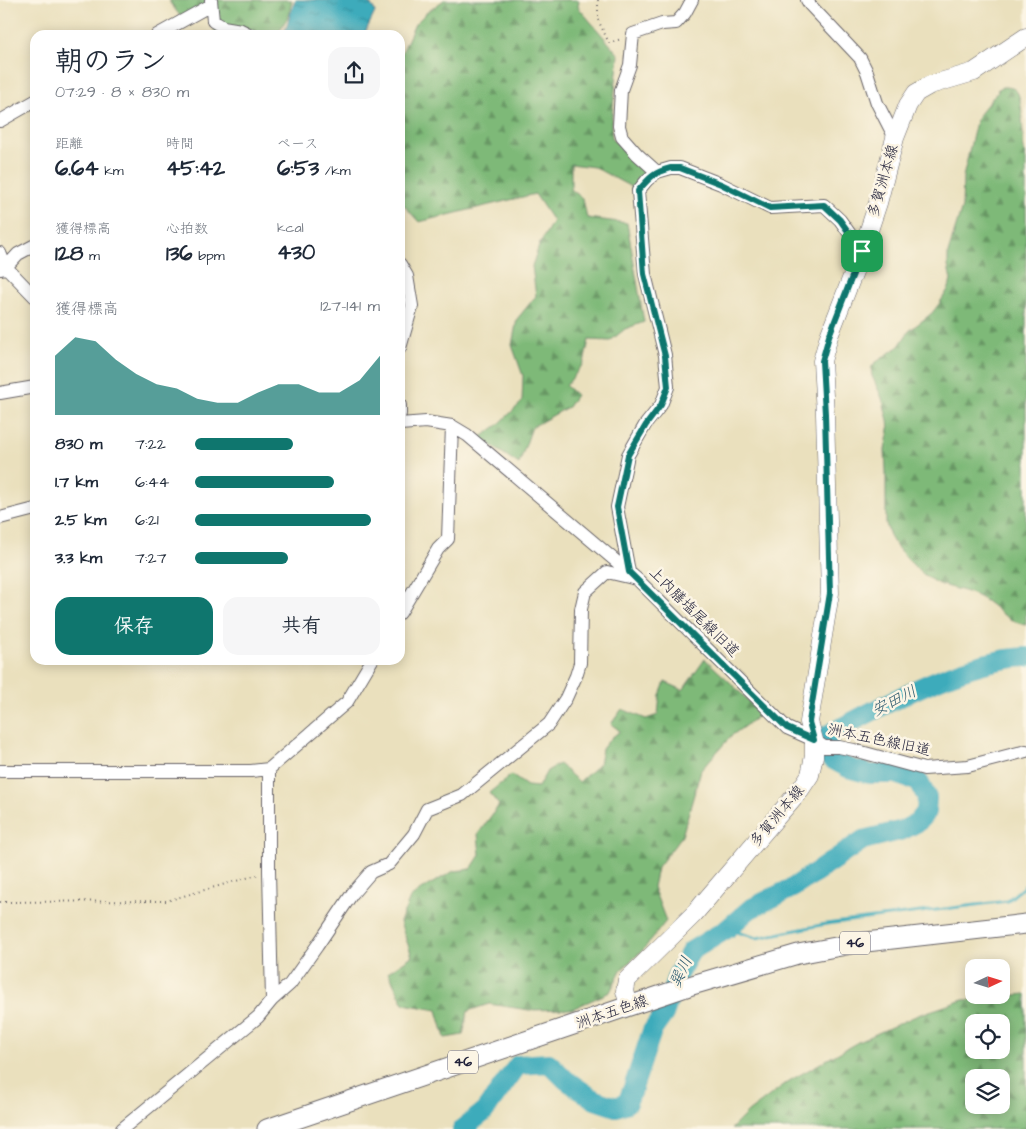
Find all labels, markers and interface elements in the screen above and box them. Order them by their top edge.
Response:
text: 朝のラン [55,42,167,81]
button: share [328,47,380,99]
text: 07:29 · 8 × 830 m [55,81,189,103]
text: 距離 [55,134,83,154]
text: 時間 [166,134,194,154]
text: ペース [277,134,318,154]
street label: 多賀洲本線 [863,142,903,220]
text: 6.64 [55,154,99,183]
text: 45:42 [166,154,225,183]
text: 6:53 [277,154,319,183]
text: km [99,161,124,181]
text: /km [319,161,351,181]
text: kcal [277,218,304,238]
text: 獲得標高 [55,219,111,239]
text: 心拍数 [166,219,208,239]
pin [841,230,883,272]
icon: arrive [848,237,876,265]
text: 430 [277,238,315,267]
text: 128 [55,239,83,268]
text: 136 [166,239,193,268]
text: m [83,246,100,266]
text: bpm [193,246,225,266]
text: 127–141 m [320,295,380,317]
text: 獲得標高 [55,298,119,320]
text: 830 m [55,433,102,455]
text: 7:22 [135,433,166,455]
text: 1.7 km [55,471,98,493]
text: 6:44 [135,471,169,493]
text: 2.5 km [55,509,106,531]
text: 6:21 [135,509,159,531]
text: 3.3 km [55,547,102,569]
text: 7:27 [135,547,167,569]
street label: 上内膳塩尾線旧道 [644,562,744,662]
button: 保存 [55,597,213,655]
button: 共有 [223,597,380,655]
water label: 安田川 [868,680,920,722]
street label: 洲本五色線旧道 [825,719,933,761]
street label: 多賀洲本線 [745,781,809,851]
road number: 46 [840,931,870,954]
water label: 巽川 [664,953,698,991]
north arrow [965,959,1010,1004]
map controls [965,959,1010,1114]
street label: 洲本五色線 [573,990,651,1034]
button: locate [965,1014,1010,1059]
road number: 46 [448,1050,478,1074]
button: layers [965,1069,1010,1114]

